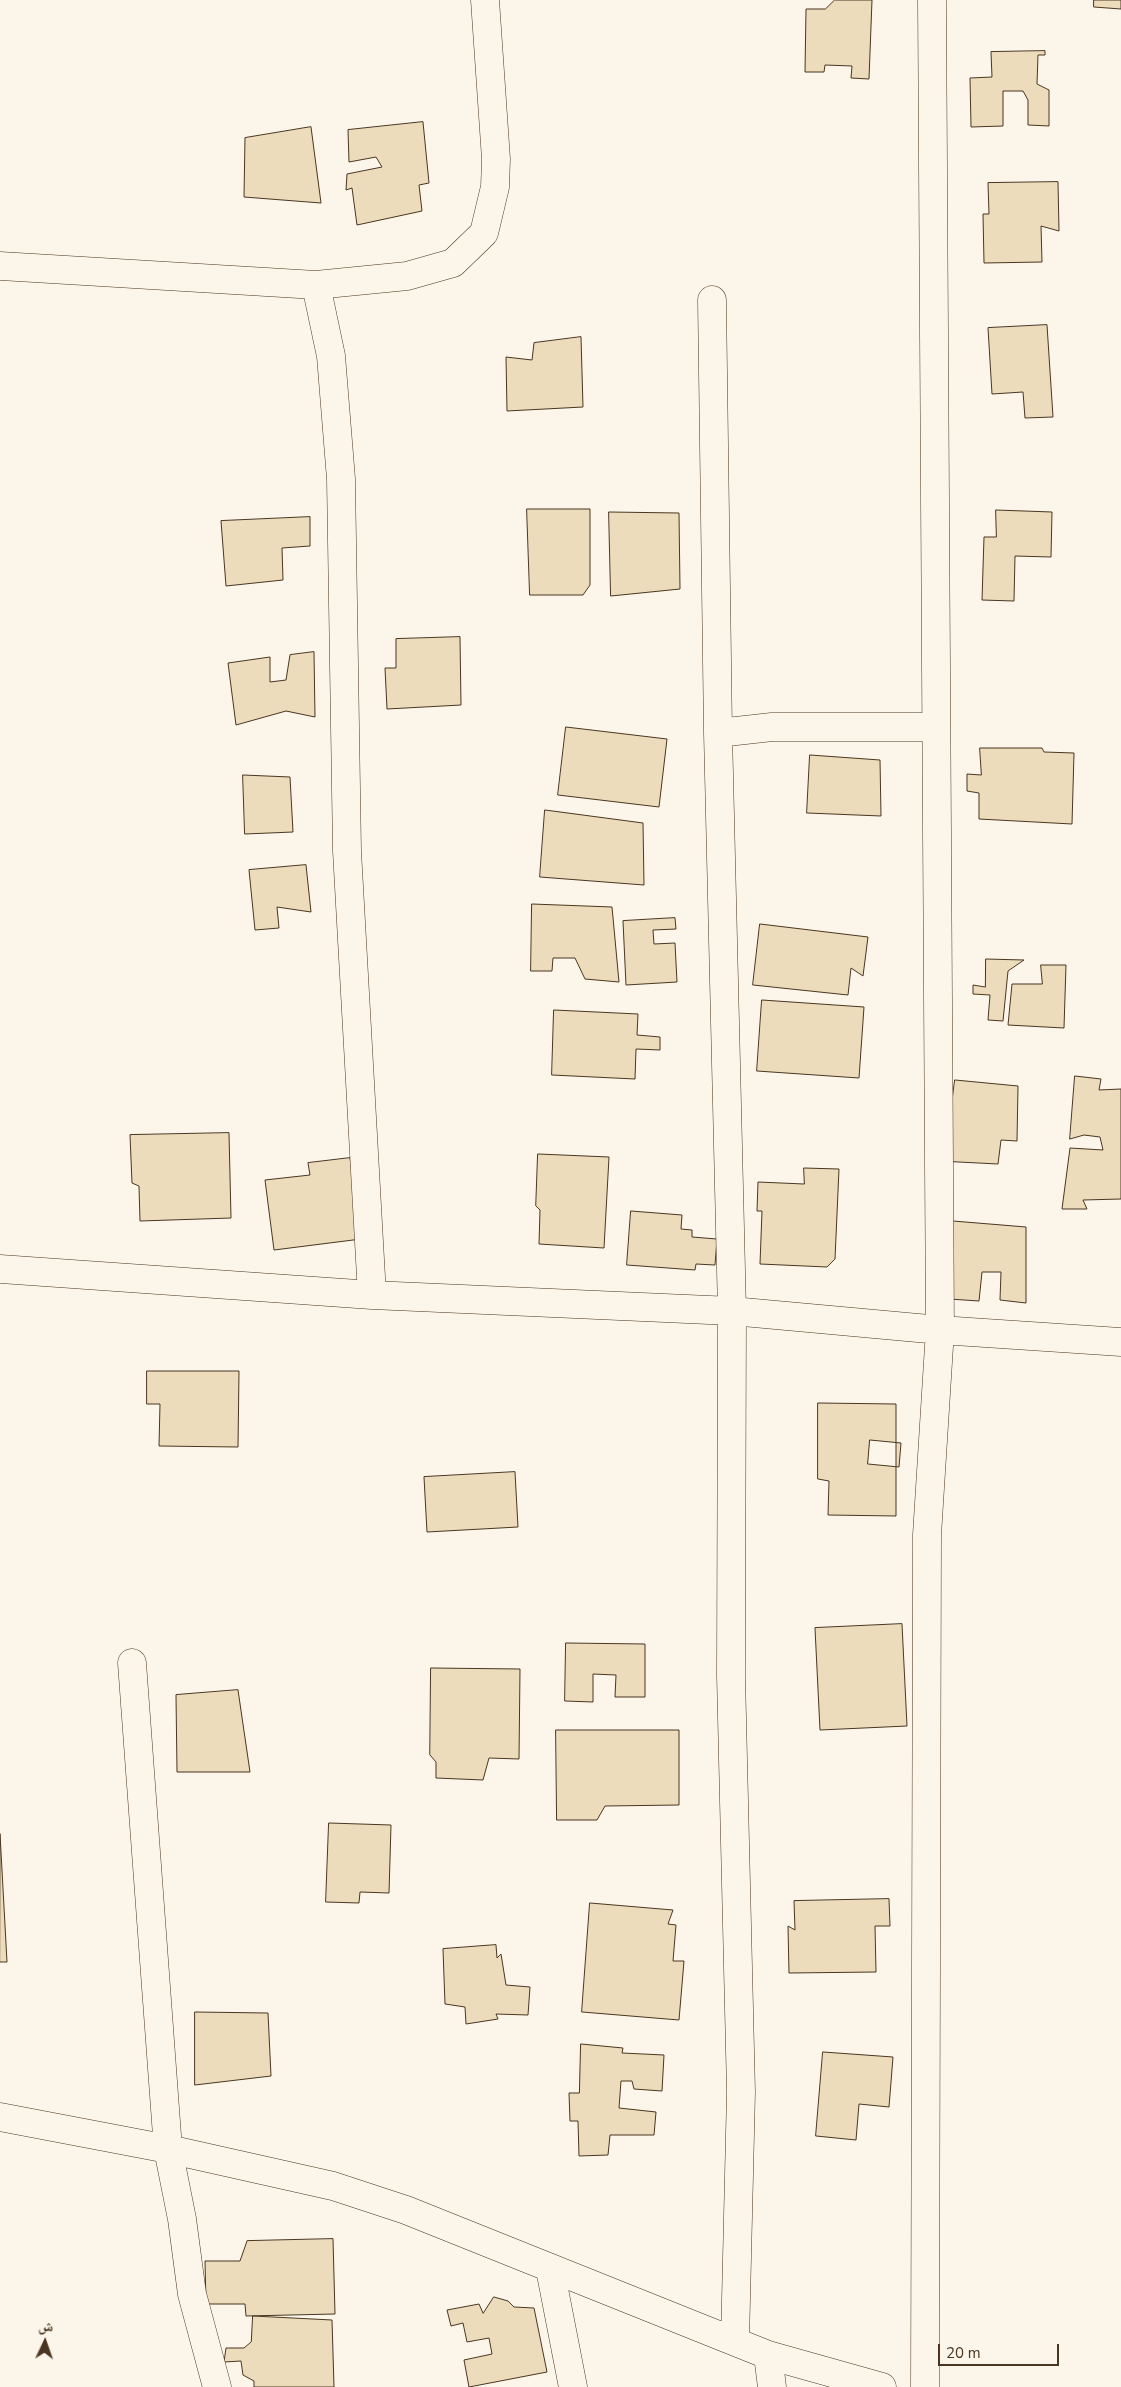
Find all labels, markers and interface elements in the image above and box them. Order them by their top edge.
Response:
north arrow [20,2317,70,2367]
text: ش [38,2317,54,2336]
scale bar [941,2334,1062,2366]
text: 20 m [946,2343,981,2363]

